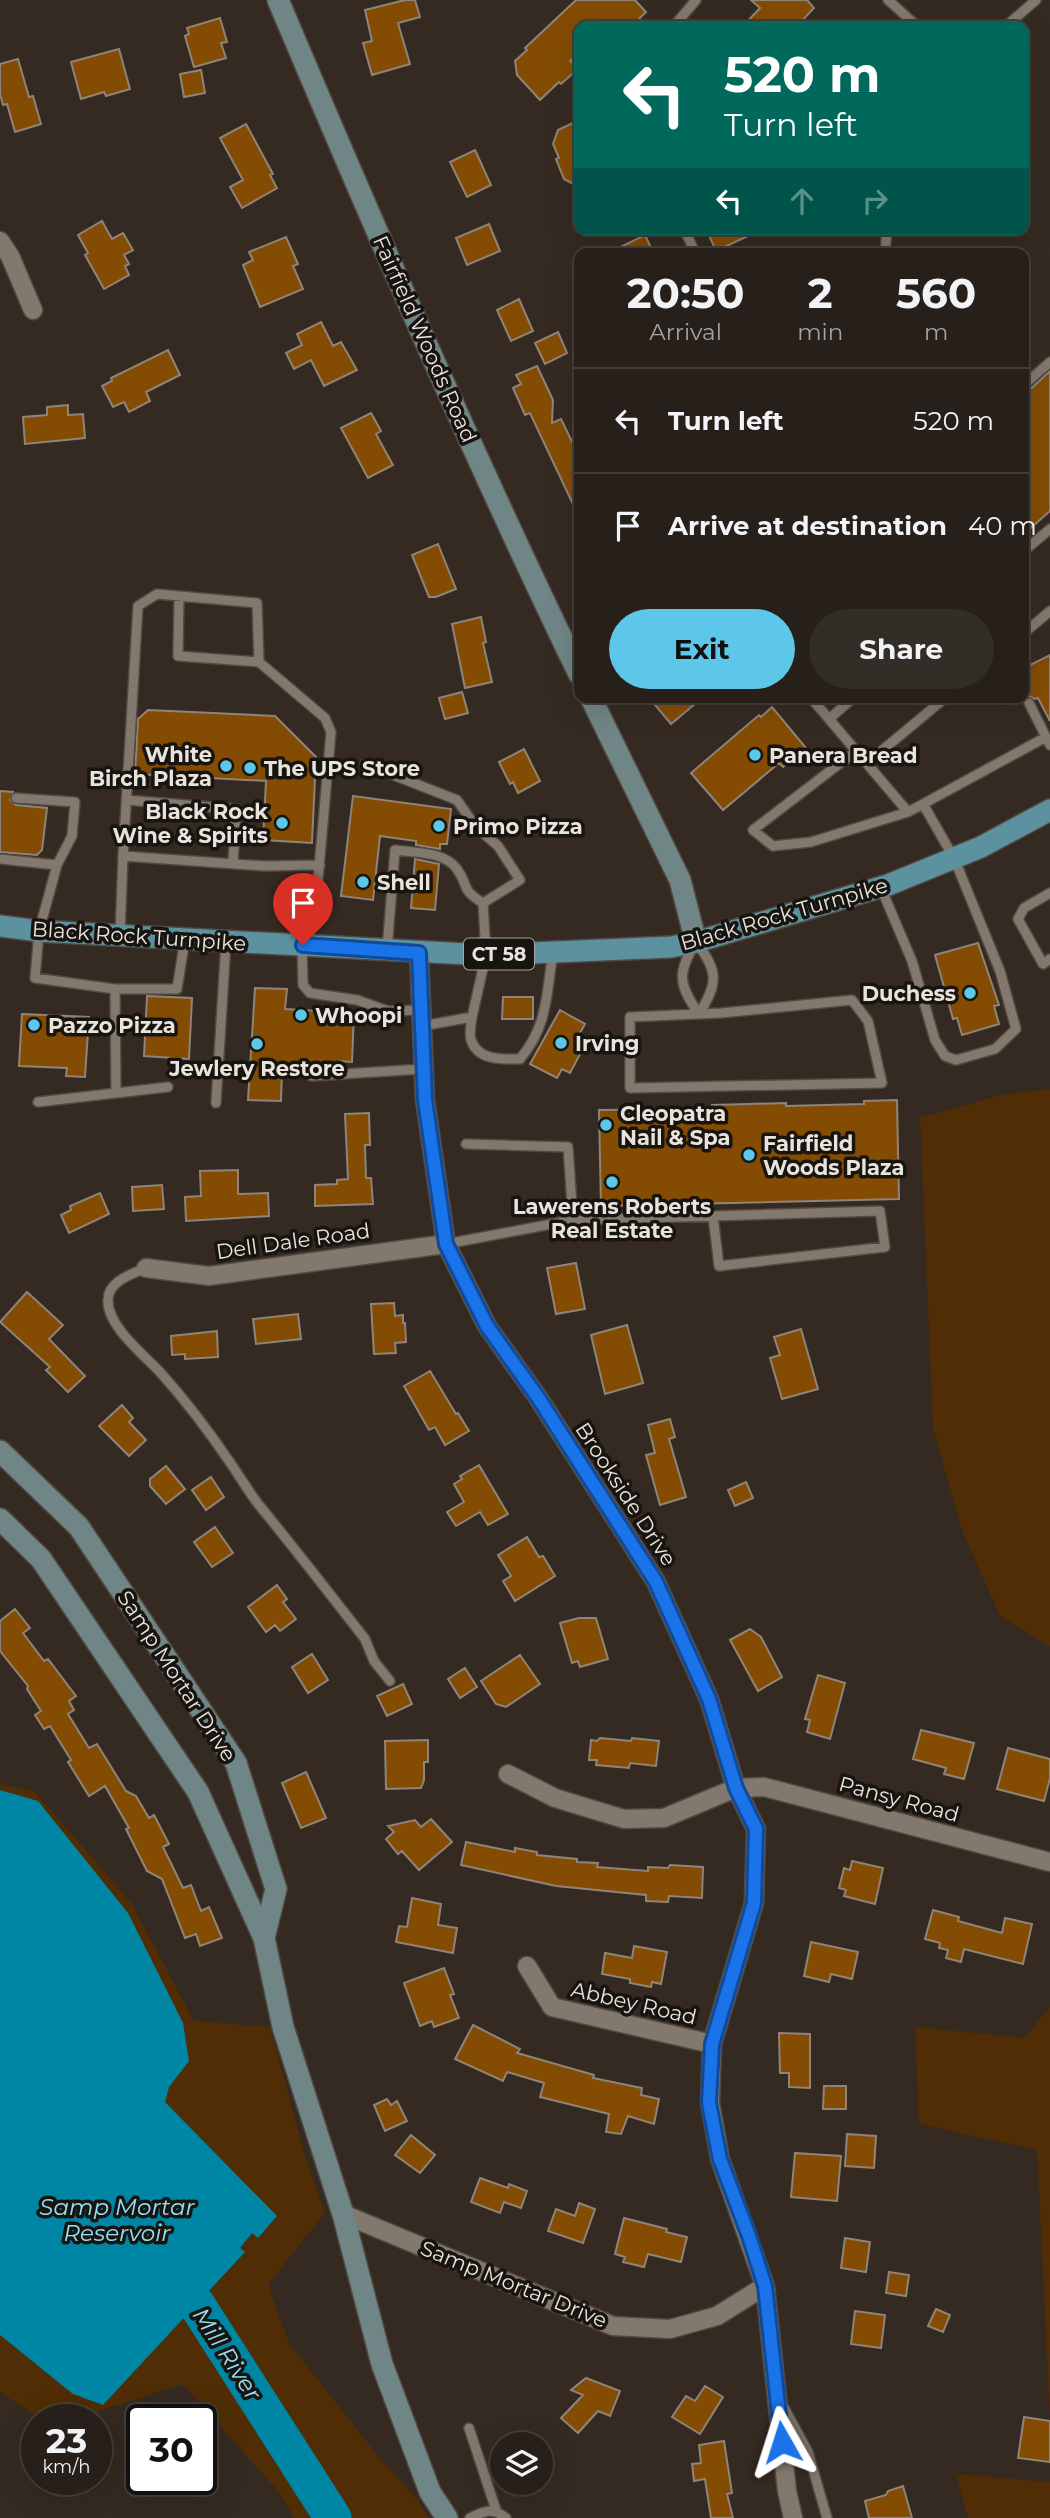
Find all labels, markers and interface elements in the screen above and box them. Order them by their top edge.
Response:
text: 520 m [724,45,880,104]
icon: left [609,49,700,140]
text: Turn left [724,105,858,144]
icon: left [710,182,748,220]
icon: ahead [783,182,821,220]
icon: right [856,182,894,220]
street label: Fairfield Woods Road [368,232,482,446]
text: 20:50 [627,267,745,319]
text: 2 [808,267,833,319]
text: 560 [896,267,976,319]
text: Arrival [649,318,722,346]
text: min [797,318,843,346]
text: m [924,318,948,346]
icon: left [609,402,647,440]
text: Turn left [668,405,784,437]
text: 520 m [913,405,994,437]
icon: arrive [609,507,647,545]
text: Arrive at destination [668,510,947,542]
text: 40 m [968,510,1037,542]
button: Exit [609,609,795,689]
button: Share [809,609,994,689]
place label: White Birch Plaza [89,742,212,791]
place label: Panera Bread [769,743,917,768]
marker: Panera Bread [747,747,763,763]
place label: The UPS Store [264,756,420,781]
marker: White Birch Plaza [218,758,234,774]
marker: The UPS Store [242,760,258,776]
place label: Black Rock Wine & Spirits [113,799,268,848]
place label: Primo Pizza [453,814,583,839]
marker: Black Rock Wine & Spirits [274,815,290,831]
marker: Primo Pizza [431,818,447,834]
place label: Shell [377,870,431,895]
street label: Black Rock Turnpike [677,872,891,956]
pin [273,873,333,945]
marker: Shell [355,874,371,890]
icon: arrive [284,884,322,922]
street label: Black Rock Turnpike [31,916,247,956]
road number: CT 58 [464,938,534,970]
place label: Duchess [862,981,956,1006]
marker: Duchess [962,985,978,1001]
place label: Whoopi [315,1003,402,1028]
marker: Whoopi [293,1007,309,1023]
place label: Pazzo Pizza [48,1013,176,1038]
marker: Pazzo Pizza [26,1017,42,1033]
place label: Irving [575,1031,639,1056]
marker: Irving [553,1035,569,1051]
marker: Jewlery Restore [249,1036,265,1052]
place label: Jewlery Restore [168,1056,345,1081]
place label: Cleopatra Nail & Spa [620,1101,730,1150]
marker: Cleopatra Nail & Spa [598,1117,614,1133]
place label: Fairfield Woods Plaza [763,1131,904,1180]
marker: Fairfield Woods Plaza [741,1147,757,1163]
marker: Lawerens Roberts Real Estate [604,1174,620,1190]
place label: Lawerens Roberts Real Estate [513,1194,711,1243]
street label: Dell Dale Road [214,1218,372,1264]
street label: Brookside Drive [570,1418,682,1570]
street label: Samp Mortar Drive [112,1586,242,1766]
street label: Pansy Road [836,1771,962,1827]
street label: Abbey Road [569,1976,699,2030]
water label: Samp Mortar Reservoir [39,2193,196,2247]
street label: Samp Mortar Drive [417,2235,611,2333]
water label: Mill River [187,2303,268,2406]
speed limit sign: 30 [126,2404,217,2495]
position arrow [745,2405,819,2479]
text: 23 [46,2419,87,2462]
map controls [490,2432,553,2495]
button: layers [490,2432,553,2495]
text: km/h [42,2456,91,2478]

